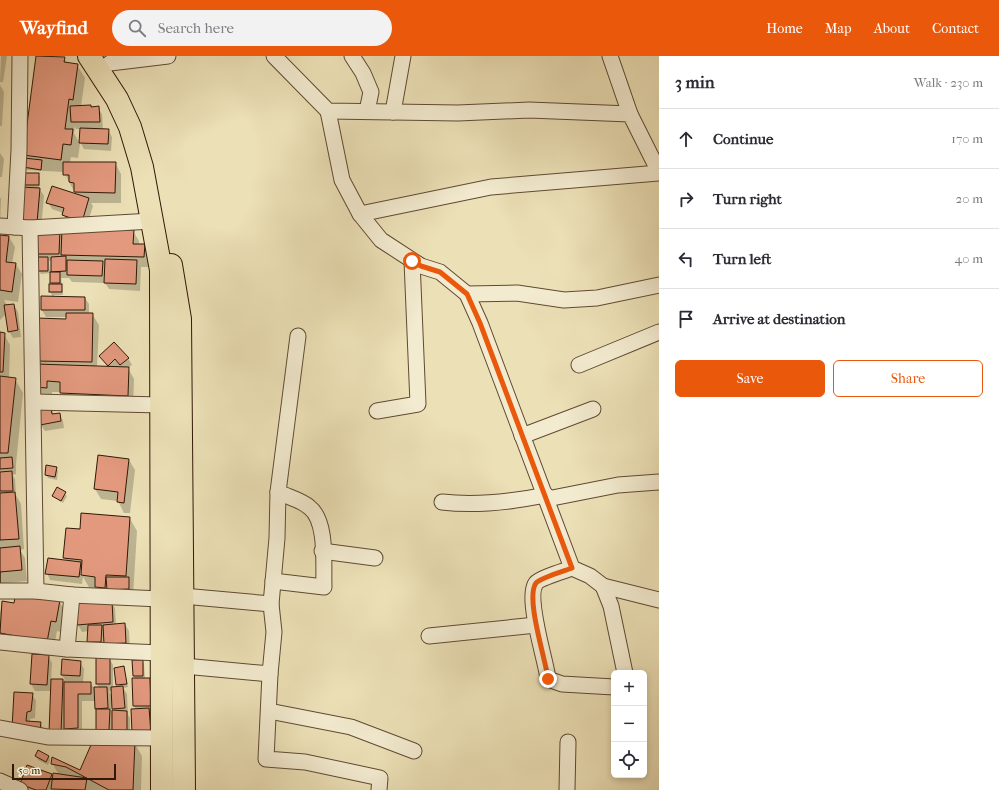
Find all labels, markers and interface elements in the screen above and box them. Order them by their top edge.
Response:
search box [112,10,392,46]
text: Wayfind [20,17,88,39]
icon: search [126,17,148,39]
text: Search here [158,19,234,37]
text: Home [766,20,803,37]
text: Map [825,20,852,37]
text: About [874,20,910,37]
text: Contact [932,20,979,37]
text: 3 min [675,72,715,92]
text: Walk · 230 m [914,75,983,90]
icon: ahead [675,128,697,150]
text: Continue [713,130,773,148]
text: 170 m [951,131,983,146]
icon: right [675,188,697,210]
text: Turn right [713,190,782,208]
text: 20 m [956,191,983,206]
icon: left [675,248,697,270]
text: Turn left [713,250,771,268]
text: 40 m [955,251,983,266]
route start [403,252,421,270]
icon: arrive [675,308,697,330]
text: Arrive at destination [713,310,845,328]
button: Save [675,360,825,397]
button: Share [833,360,983,397]
route end [539,670,557,688]
map controls [611,670,647,778]
button: + [611,670,647,706]
button: − [611,706,647,742]
button: locate [611,742,647,778]
scale bar [12,762,116,781]
text: 50 m [18,764,40,777]

